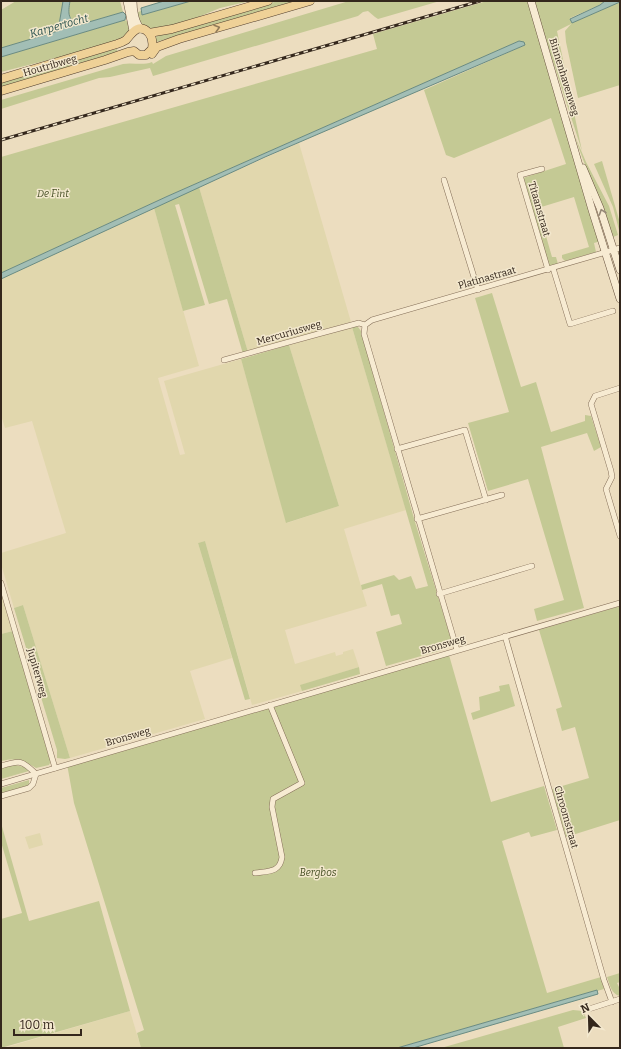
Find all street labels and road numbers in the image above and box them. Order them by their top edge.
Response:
street label: Binnenhavenweg [546,37,582,118]
street label: Houtribweg [22,53,79,79]
street label: Titaanstraat [525,180,553,238]
street label: Platinastraat [457,264,518,292]
street label: Mercuriusweg [255,318,323,348]
street label: Bronsweg [419,633,467,657]
street label: Jupiterweg [24,646,50,699]
street label: Bronsweg [104,725,152,749]
street label: Chroomstraat [551,784,581,850]

